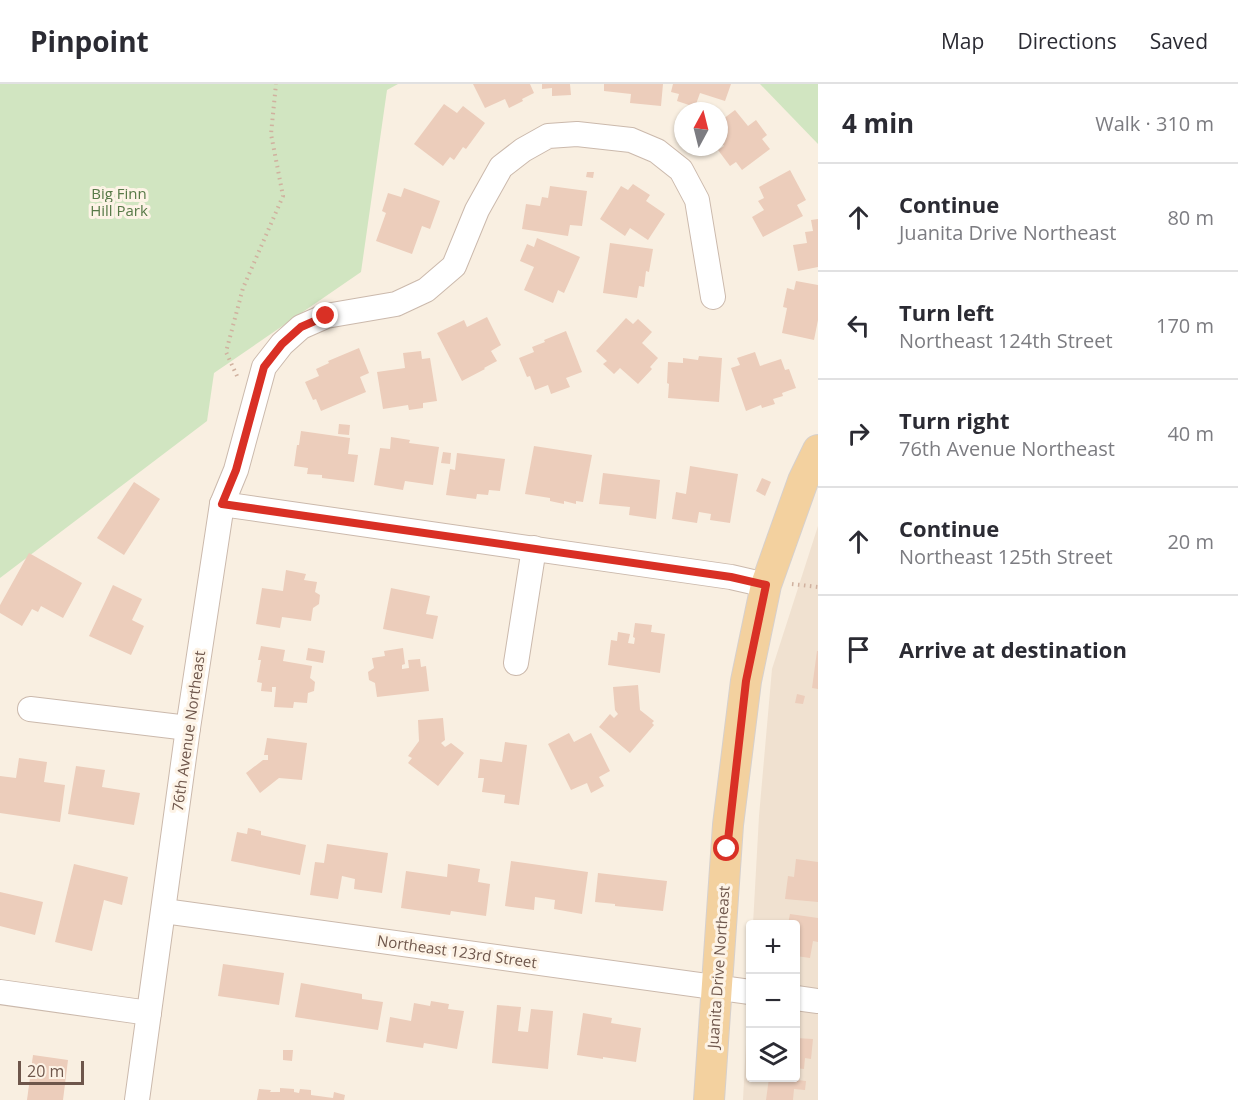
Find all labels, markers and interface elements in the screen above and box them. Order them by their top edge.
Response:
text: Pinpoint [30,22,149,60]
text: Map [941,27,984,55]
text: Directions [1017,27,1117,55]
text: Saved [1150,27,1208,55]
north arrow [674,102,728,156]
text: 4 min [842,105,914,141]
text: Walk · 310 m [1095,110,1214,137]
park label: Big Finn Hill Park [90,183,148,220]
text: Continue [899,189,999,219]
icon: ahead [842,201,875,234]
text: 80 m [1167,204,1214,231]
text: Juanita Drive Northeast [899,219,1116,246]
text: Turn left [899,297,994,327]
route end [312,302,338,328]
icon: left [842,309,875,342]
text: 170 m [1156,312,1214,339]
text: Northeast 124th Street [899,327,1113,354]
text: Turn right [899,405,1010,435]
icon: right [842,417,875,450]
text: 40 m [1167,420,1214,447]
text: 76th Avenue Northeast [899,435,1115,462]
text: Continue [899,513,999,543]
icon: ahead [842,525,875,558]
text: 20 m [1167,528,1214,555]
text: Northeast 125th Street [899,543,1113,570]
icon: arrive [842,633,875,666]
text: Arrive at destination [899,634,1127,664]
street label: 76th Avenue Northeast [167,649,209,812]
route start [713,835,739,861]
street label: Juanita Drive Northeast [702,885,734,1051]
map controls [746,920,800,1082]
button: + [746,920,800,974]
street label: Northeast 123rd Street [376,930,538,972]
button: − [746,974,800,1028]
button: layers [746,1028,800,1082]
scale bar [18,1058,84,1086]
text: 20 m [27,1060,64,1082]

